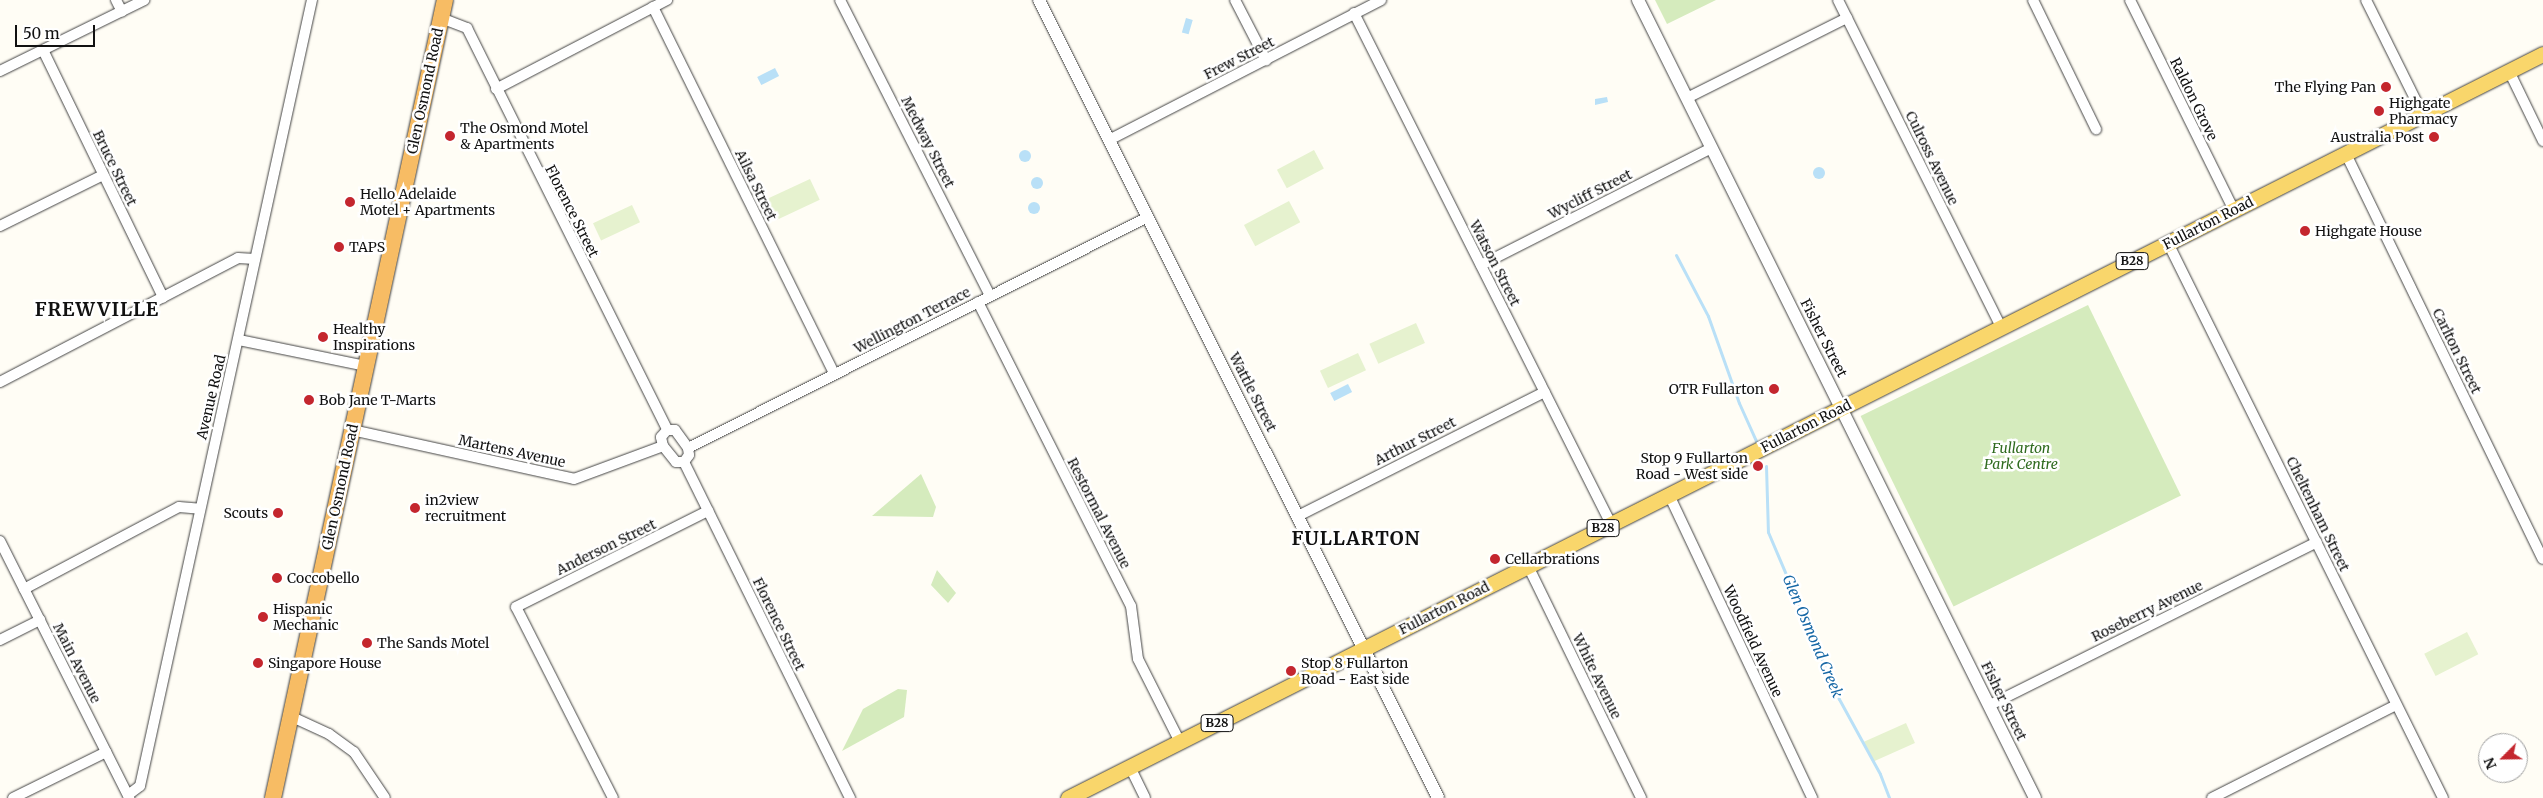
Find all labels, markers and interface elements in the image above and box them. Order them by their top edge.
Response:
scale bar [18,15,98,47]
text: 50 m [23,24,60,43]
street label: Glen Osmond Road [403,26,447,156]
street label: Frew Street [1201,33,1277,83]
street label: Raldon Grove [2167,55,2221,143]
place label: The Flying Pan [2275,79,2376,95]
marker: The Flying Pan [2380,81,2392,93]
street label: Medway Street [898,94,958,190]
place label: Highgate Pharmacy [2389,95,2458,128]
marker: Highgate Pharmacy [2373,105,2385,117]
street label: Culross Avenue [1902,108,1962,208]
place label: The Osmond Motel & Apartments [460,120,588,152]
street label: Bruce Street [89,127,141,209]
place label: Australia Post [2331,129,2424,145]
marker: The Osmond Motel & Apartments [444,130,456,142]
marker: Australia Post [2428,131,2440,143]
street label: Ailsa Street [732,147,780,223]
street label: Florence Street [542,162,602,260]
street label: Wycliff Street [1545,166,1635,222]
place label: Hello Adelaide Motel + Apartments [360,186,495,218]
street label: Fullarton Road [2160,193,2256,253]
marker: Hello Adelaide Motel + Apartments [344,196,356,208]
street label: Watson Street [1466,217,1524,309]
place label: Highgate House [2315,223,2422,239]
marker: Highgate House [2299,225,2311,237]
place label: TAPS [349,239,385,255]
marker: TAPS [333,241,345,253]
road number: B28 [2114,252,2150,270]
street label: Wellington Terrace [851,283,973,357]
street label: Fisher Street [1797,296,1851,380]
district label: FREWVILLE [34,299,160,321]
street label: Carlton Street [2429,306,2485,396]
place label: Healthy Inspirations [333,321,415,354]
marker: Healthy Inspirations [317,331,329,343]
street label: Wattle Street [1226,350,1280,434]
street label: Avenue Road [193,353,229,441]
place label: OTR Fullarton [1669,381,1764,397]
marker: OTR Fullarton [1768,383,1780,395]
place label: Bob Jane T-Marts [319,392,436,408]
marker: Bob Jane T-Marts [303,394,315,406]
street label: Fullarton Road [1758,396,1854,456]
street label: Arthur Street [1372,413,1458,469]
street label: Glen Osmond Road [318,422,362,552]
street label: Martens Avenue [457,431,567,471]
park label: Fullarton Park Centre [1984,440,2058,472]
place label: Stop 9 Fullarton Road - West side [1636,450,1748,482]
street label: Cheltenham Street [2283,454,2353,574]
street label: Restormal Avenue [1064,455,1134,571]
marker: Stop 9 Fullarton Road - West side [1752,460,1764,472]
place label: in2view recruitment [425,492,506,524]
marker: in2view recruitment [409,502,421,514]
place label: Scouts [223,505,268,521]
marker: Scouts [272,507,284,519]
street label: Anderson Street [553,516,659,578]
road number: B28 [1586,518,1620,538]
district label: FULLARTON [1290,528,1422,550]
place label: Cellarbrations [1505,551,1600,567]
marker: Cellarbrations [1489,553,1501,565]
place label: Coccobello [287,570,359,586]
marker: Coccobello [271,572,283,584]
water label: Glen Osmond Creek [1779,572,1847,700]
street label: Florence Street [749,575,809,673]
street label: Roseberry Avenue [2089,577,2205,645]
street label: Fullarton Road [1396,578,1492,638]
street label: Woodfield Avenue [1720,582,1786,700]
place label: Hispanic Mechanic [273,601,339,634]
marker: Hispanic Mechanic [257,611,269,623]
street label: Main Avenue [50,620,104,706]
street label: White Avenue [1569,631,1625,721]
place label: The Sands Motel [377,635,489,651]
marker: The Sands Motel [361,637,373,649]
place label: Singapore House [268,655,381,671]
place label: Stop 8 Fullarton Road - East side [1301,655,1409,688]
marker: Singapore House [252,657,264,669]
street label: Fisher Street [1978,659,2030,743]
marker: Stop 8 Fullarton Road - East side [1285,665,1297,677]
road number: B28 [1200,714,1234,732]
north arrow [2478,733,2528,783]
text: N [2480,755,2501,772]

